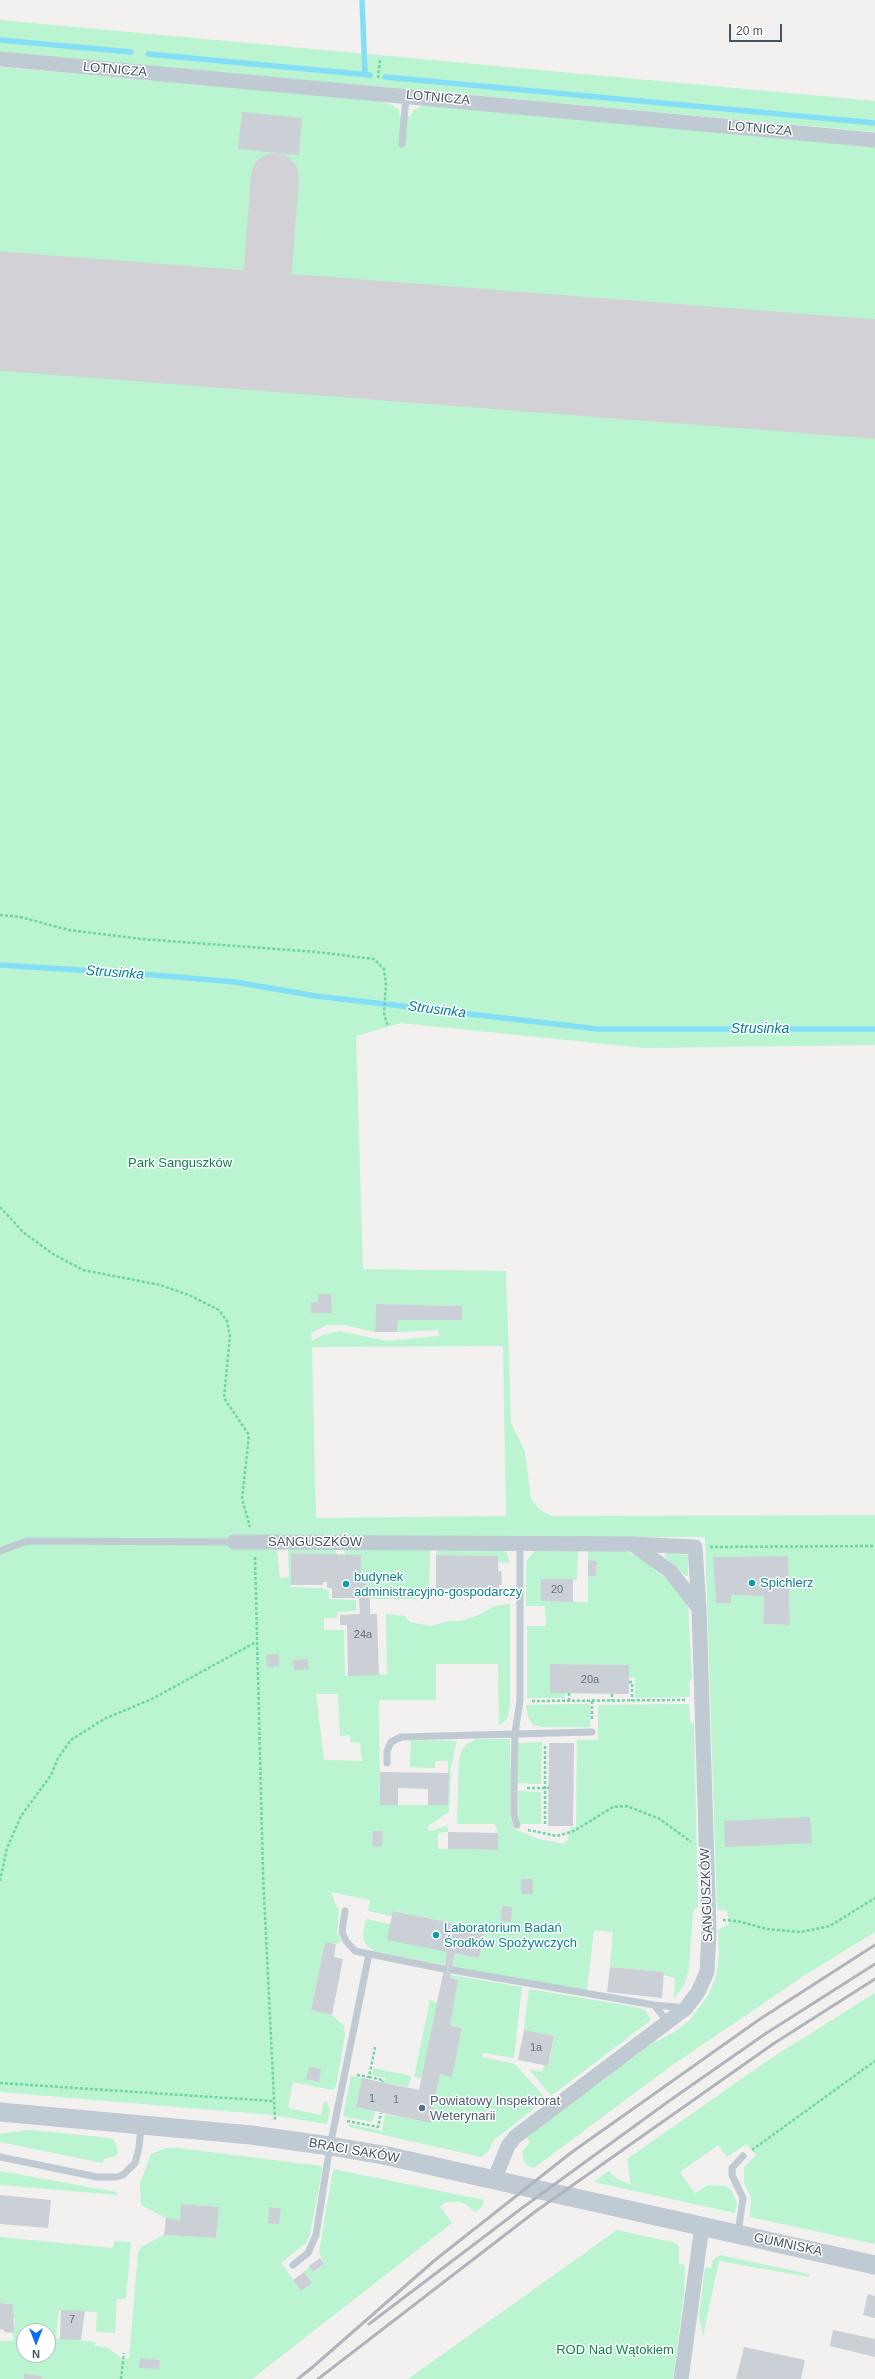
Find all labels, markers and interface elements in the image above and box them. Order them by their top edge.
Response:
scale bar [731,16,784,42]
text: 20 m [736,24,763,38]
street label: LOTNICZA [82,59,148,81]
street label: LOTNICZA [405,87,471,109]
street label: LOTNICZA [727,118,793,140]
water label: Strusinka [85,963,145,983]
water label: Strusinka [407,998,467,1022]
water label: Strusinka [731,1021,789,1037]
park label: Park Sanguszków [128,1155,232,1171]
street label: SANGUSZKÓW [268,1534,362,1550]
place label: budynek administracyjno-gospodarczy [354,1569,522,1600]
place label: Spichlerz [760,1575,813,1591]
marker: Spichlerz [747,1578,757,1588]
marker: budynek administracyjno-gospodarczy [341,1579,351,1589]
house number: 20 [551,1583,563,1597]
house number: 24a [354,1628,372,1642]
house number: 20a [581,1673,599,1687]
street label: SANGUSZKÓW [698,1848,716,1942]
place label: Laboratorium Badań Środków Spożywczych [444,1920,577,1951]
marker: Laboratorium Badań Środków Spożywczych [431,1930,441,1940]
house number: 1a [530,2041,542,2055]
house number: 1 [369,2092,375,2106]
house number: 1 [393,2093,399,2107]
place label: Powiatowy Inspektorat Weterynarii [430,2093,560,2124]
marker: Powiatowy Inspektorat Weterynarii [417,2103,427,2113]
street label: BRACI SAKÓW [307,2135,401,2167]
street label: GUMNISKA [752,2230,824,2260]
house number: 7 [69,2313,75,2327]
north arrow [16,2323,56,2363]
park label: ROD Nad Wątokiem [556,2342,674,2358]
text: N [32,2348,40,2360]

